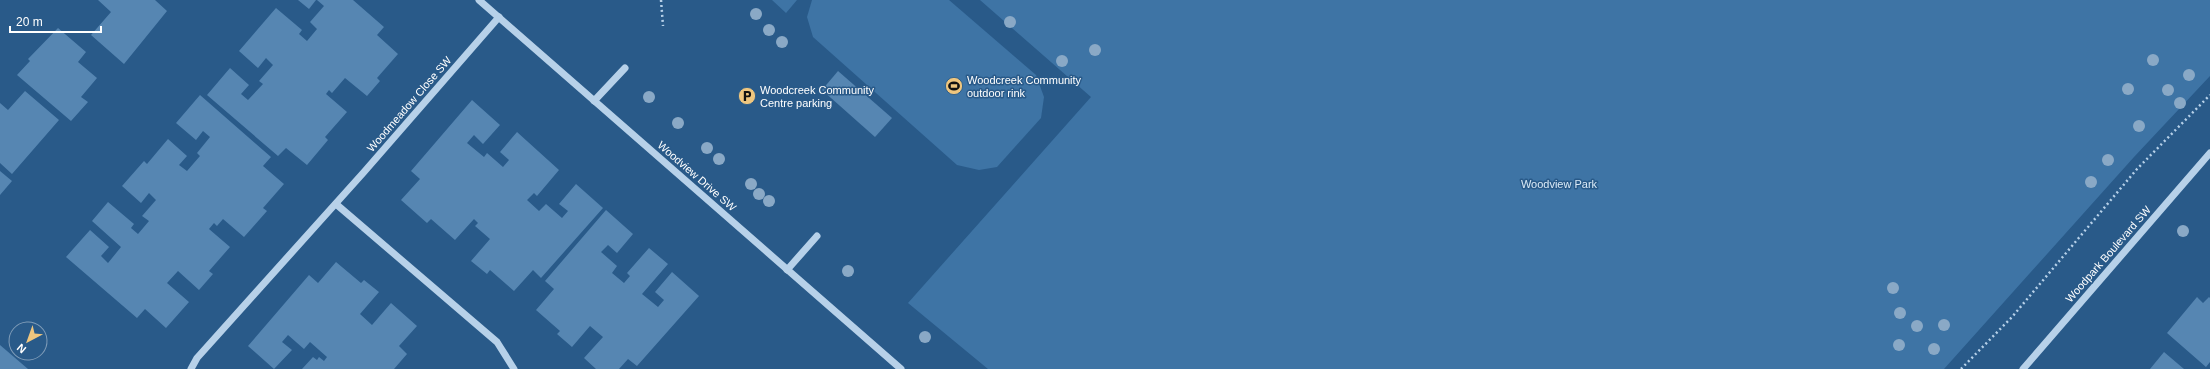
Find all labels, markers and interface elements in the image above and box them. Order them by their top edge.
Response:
scale bar [10,8,101,34]
text: 20 m [16,15,43,29]
street label: Woodmeadow Close SW [364,54,454,154]
place label: Woodcreek Community outdoor rink [967,74,1082,99]
sports icon: Woodcreek Community outdoor rink [944,76,964,96]
place label: Woodcreek Community Centre parking [760,84,875,109]
parking icon: Woodcreek Community Centre parking [737,86,757,106]
street label: Woodview Drive SW [655,139,739,214]
park label: Woodview Park [1521,178,1598,190]
street label: Woodpark Boulevard SW [2063,203,2153,304]
north arrow [8,321,48,361]
text: N [14,341,28,356]

